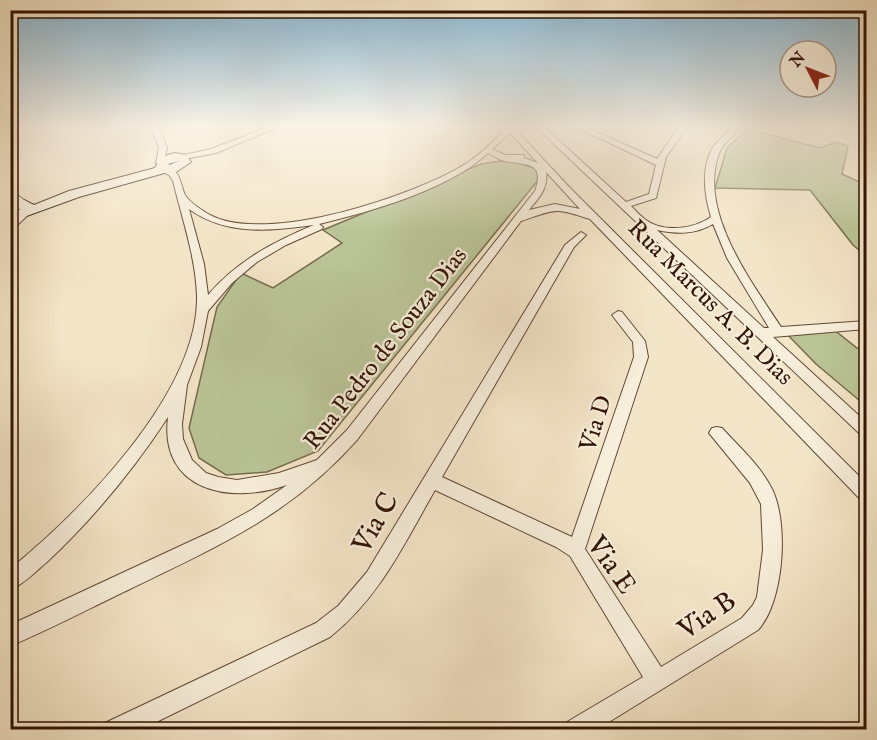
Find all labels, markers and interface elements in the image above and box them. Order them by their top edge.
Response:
north arrow [778,39,838,99]
text: N [786,48,811,73]
street label: Rua Marcus A. B. Dias [620,214,799,393]
street label: Rua Pedro de Souza Dias [297,242,475,456]
street label: Via D [573,392,620,456]
street label: Via C [345,487,407,561]
street label: Via E [578,529,643,601]
street label: Via B [671,584,743,649]

